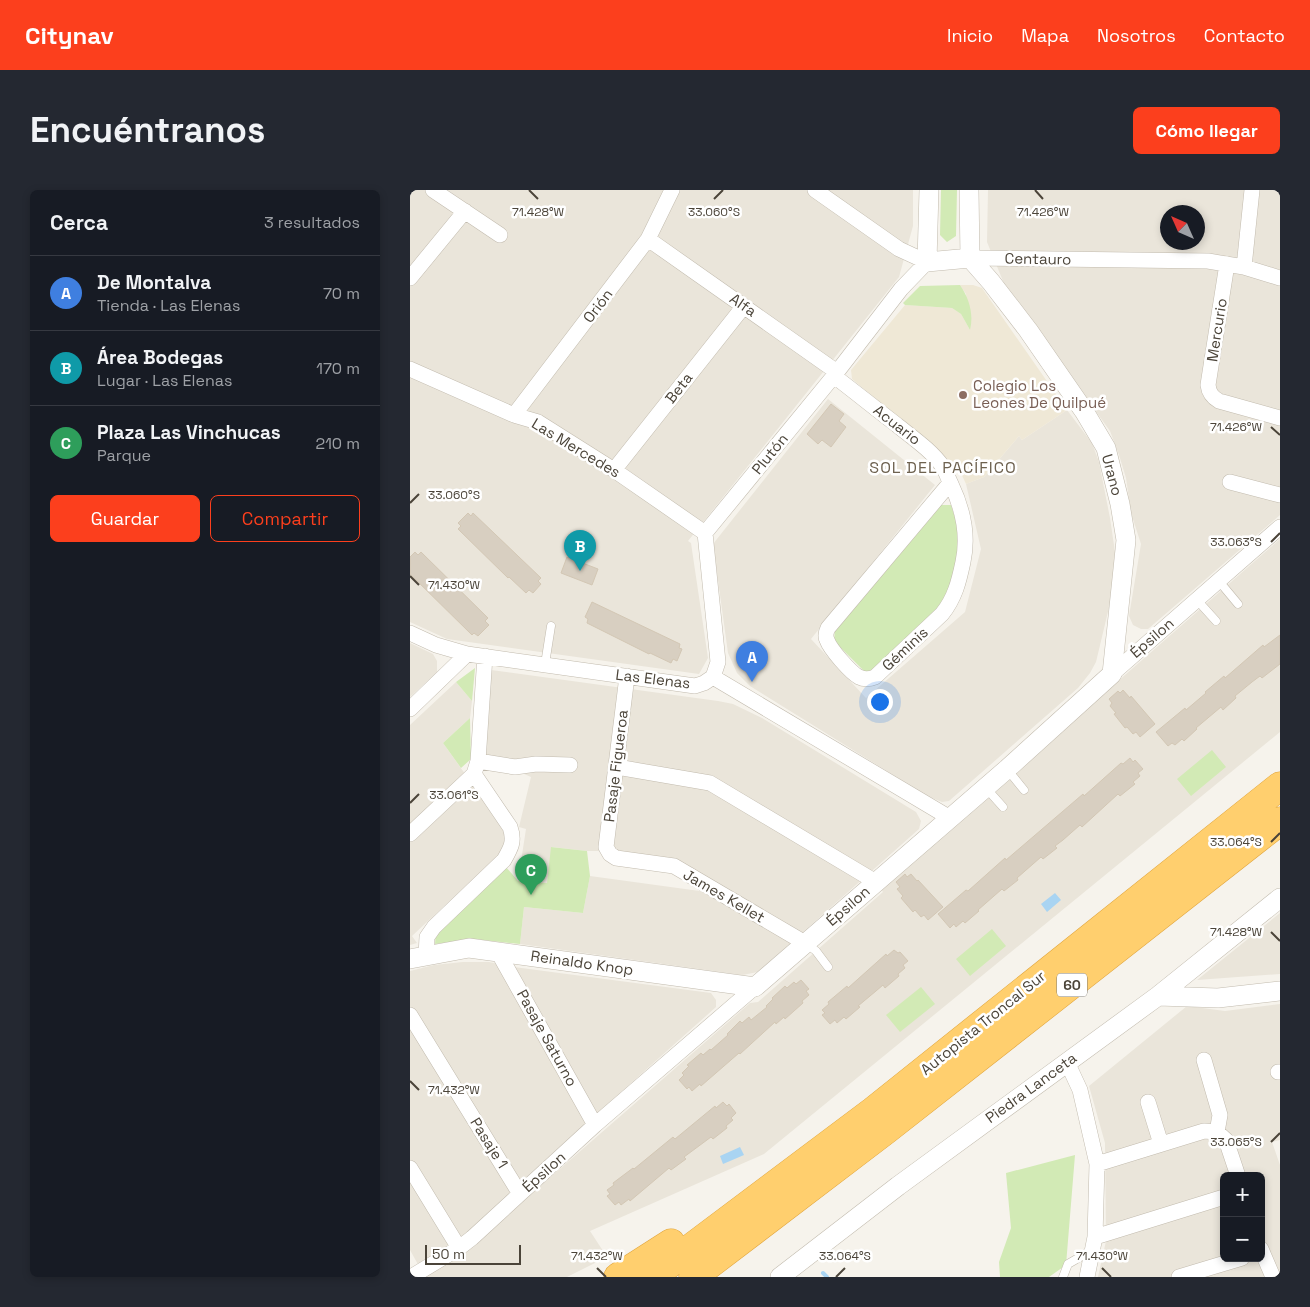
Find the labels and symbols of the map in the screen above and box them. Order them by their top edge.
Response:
text: 71.428°W [512,204,564,220]
text: 33.060°S [688,204,740,220]
text: 71.426°W [1017,204,1069,220]
north arrow [1160,205,1205,250]
street label: Centauro [1005,248,1071,269]
street label: Orión [579,285,617,327]
street label: Alfa [726,289,761,321]
street label: Mercurio [1202,297,1231,363]
street label: Beta [661,368,697,407]
place label: Colegio Los Leones De Quilpué [973,376,1106,412]
marker: Colegio Los Leones De Quilpué [957,389,969,401]
street label: Acuario [870,400,925,449]
street label: Las Mercedes [528,414,624,482]
text: 71.426°W [1210,419,1262,435]
street label: Plutón [747,429,792,478]
street label: Urano [1098,452,1127,498]
district label: SOL DEL PACÍFICO [869,457,1017,478]
text: 33.060°S [428,487,480,503]
pin: B [564,530,596,571]
text: 33.063°S [1210,534,1262,550]
text: 71.430°W [428,577,481,593]
street label: Épsilon [1126,613,1177,662]
street label: Géminis [878,622,932,675]
pin: A [736,641,768,682]
street label: Las Elenas [615,664,692,693]
your location [867,689,893,715]
street label: Pasaje Figueroa [599,708,632,823]
text: 33.061°S [429,787,479,803]
text: 33.064°S [1210,834,1262,850]
pin: C [515,854,547,895]
street label: James Kellet [680,865,769,927]
street label: Épsilon [822,881,873,930]
text: 71.428°W [1210,924,1262,940]
street label: Reinaldo Knop [529,946,635,979]
street label: Autopista Troncal Sur [916,966,1049,1079]
road number: 60 [1057,974,1087,996]
street label: Pasaje Saturno [513,986,582,1090]
street label: Piedra Lanceta [981,1048,1080,1127]
text: 71.432°W [428,1082,480,1098]
street label: Pasaje 1 [466,1114,512,1172]
text: 33.065°S [1210,1134,1262,1150]
street label: Épsilon [518,1147,569,1196]
scale bar [425,1242,521,1265]
text: 71.432°W [571,1248,623,1264]
text: 33.064°S [819,1248,871,1264]
text: 71.430°W [1076,1248,1129,1264]

